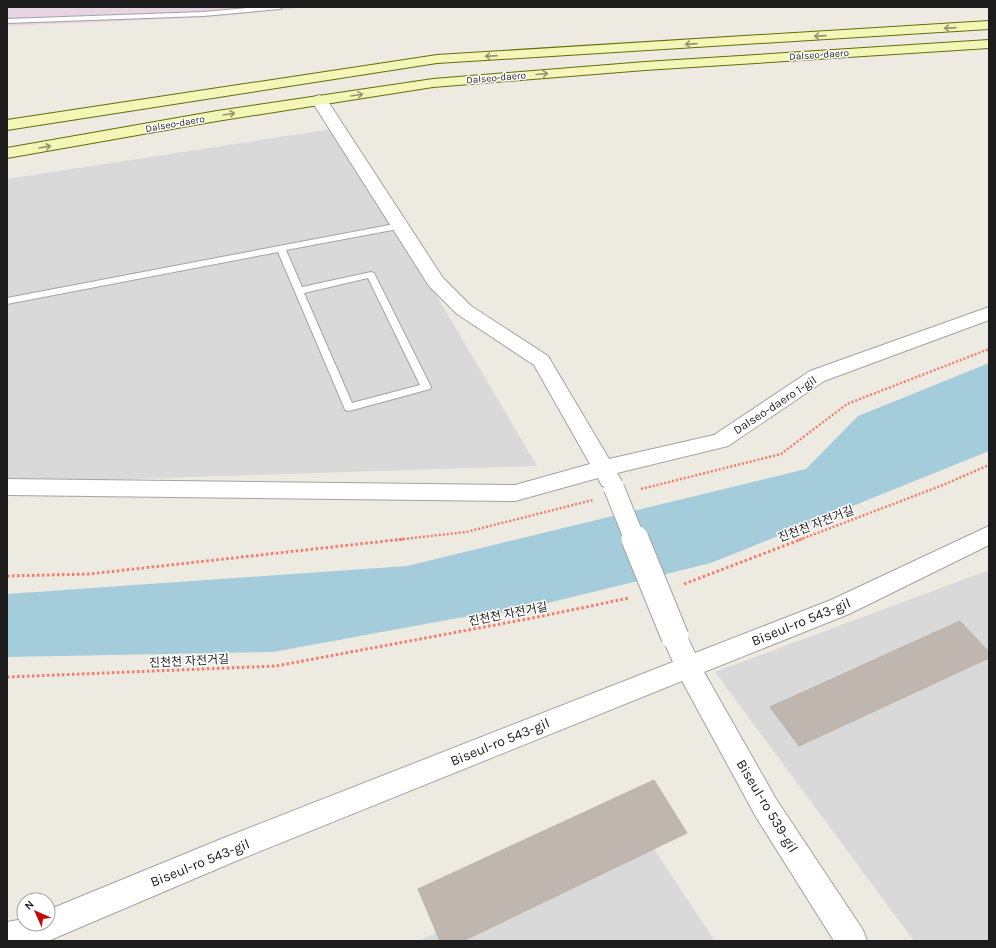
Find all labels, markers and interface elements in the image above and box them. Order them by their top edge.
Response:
one-way arrow [944,24,957,31]
one-way arrow [814,32,827,39]
one-way arrow [685,40,698,47]
street label: Dalseo-daero [789,47,849,63]
one-way arrow [485,52,498,60]
street label: Dalseo-daero [466,69,526,87]
one-way arrow [535,70,548,78]
one-way arrow [350,91,363,99]
one-way arrow [222,110,235,118]
street label: Dalseo-daero [144,113,206,135]
one-way arrow [39,142,52,150]
street label: Dalseo-daero 1-gil [731,373,819,437]
street label: 진천천 자전거길 [776,503,856,545]
street label: Biseul-ro 543-gil [749,594,853,650]
street label: 진천천 자전거길 [467,599,549,629]
street label: 진천천 자전거길 [149,652,229,670]
street label: Biseul-ro 543-gil [448,714,552,770]
street label: Biseul-ro 539-gil [732,756,802,856]
street label: Biseul-ro 543-gil [148,835,252,891]
north arrow [16,892,56,932]
text: N [22,898,37,913]

